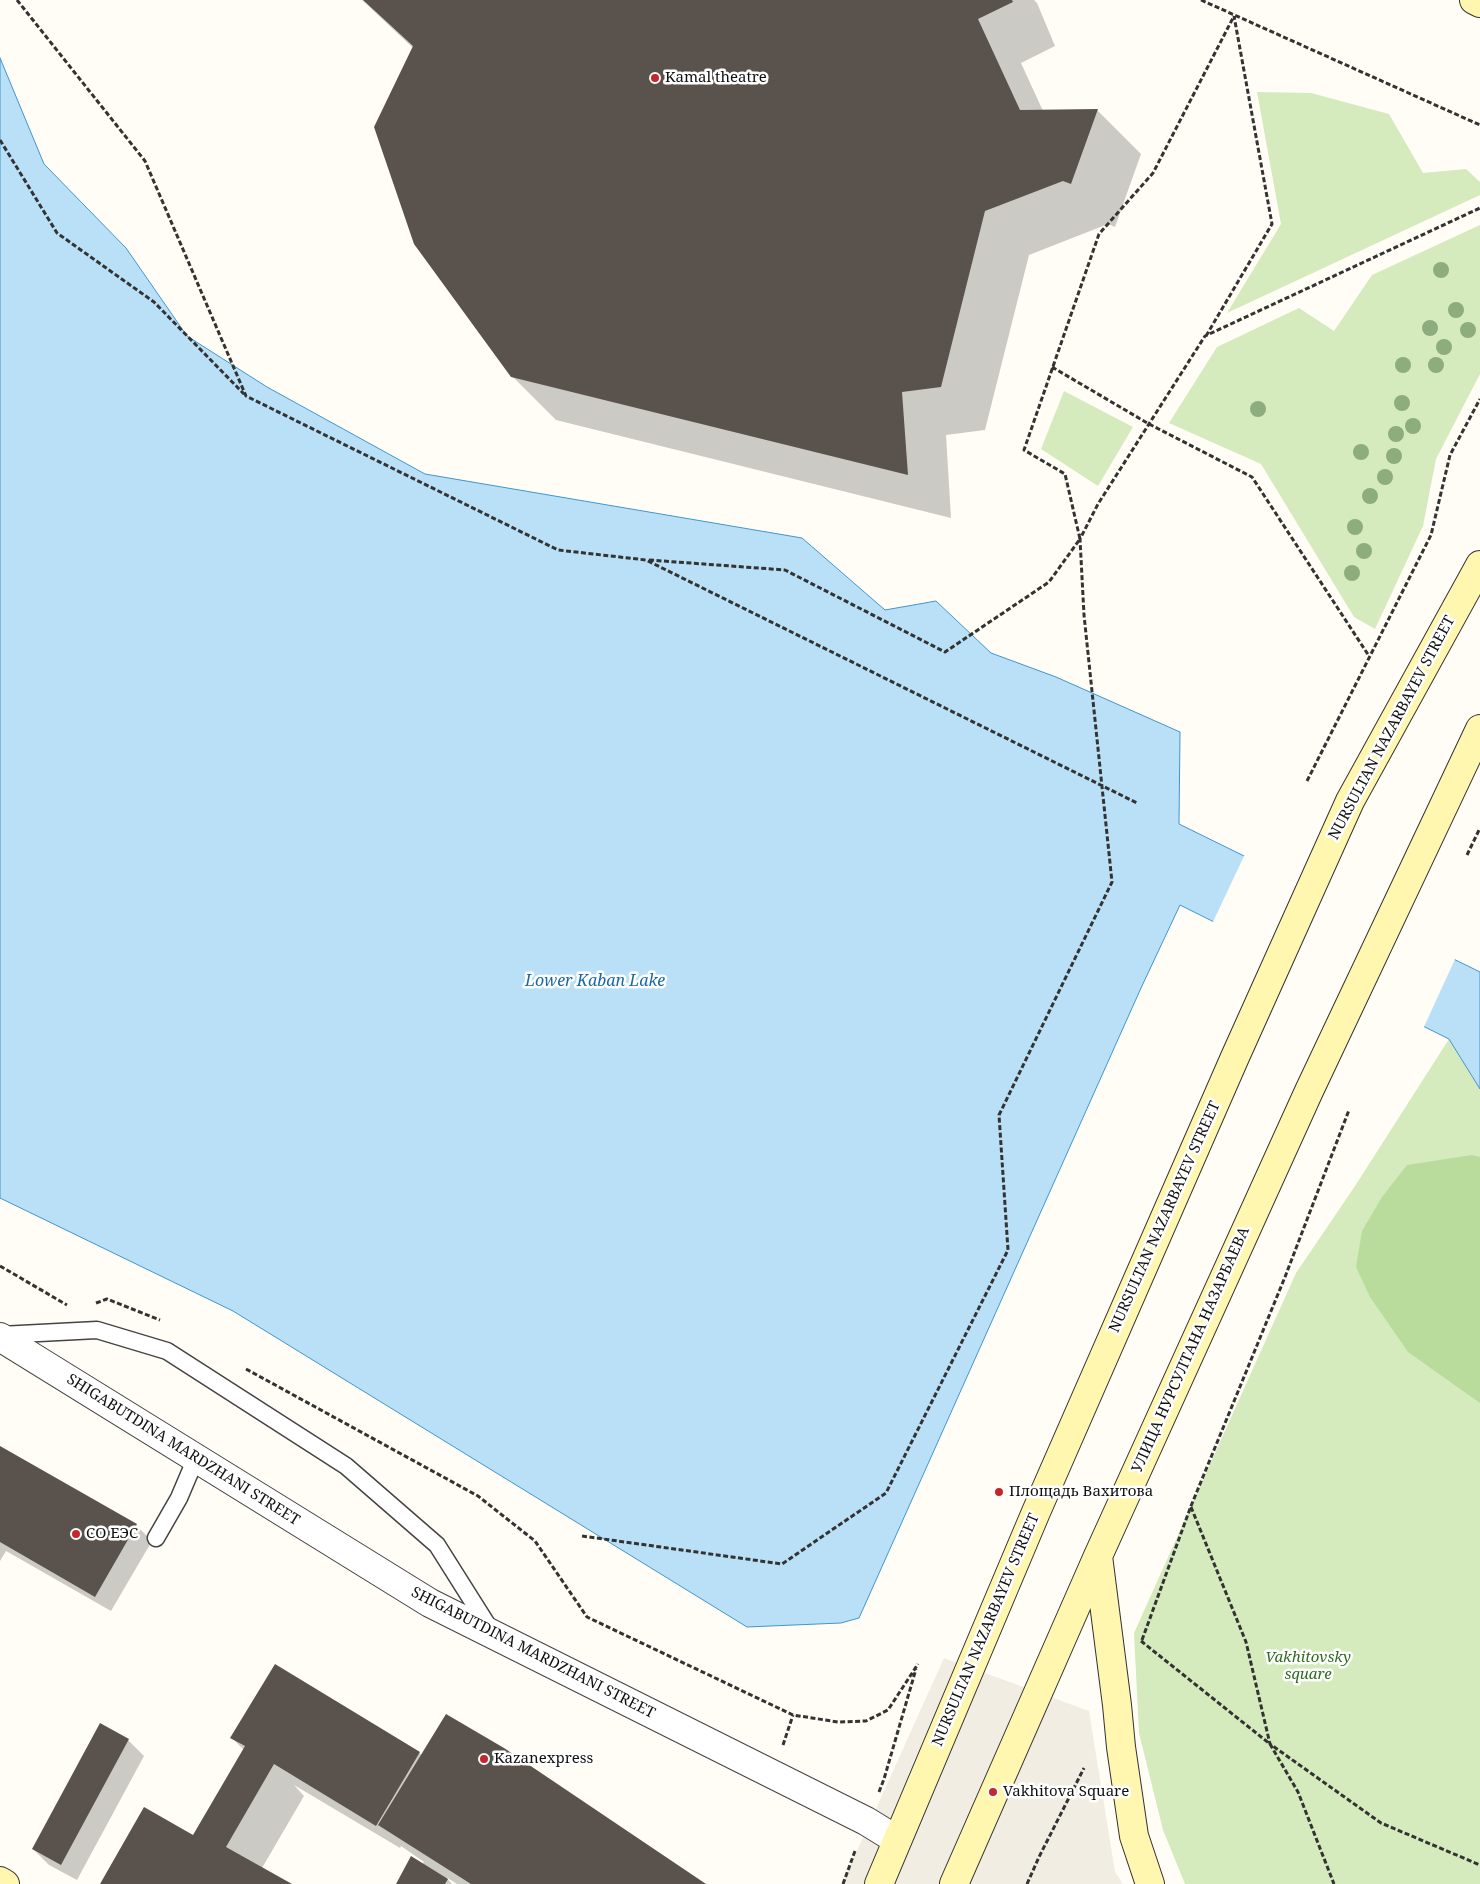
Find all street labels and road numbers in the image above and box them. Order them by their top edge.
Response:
street label: NURSULTAN NAZARBAYEV STREET [1325,613,1459,843]
street label: NURSULTAN NAZARBAYEV STREET [1106,1099,1224,1335]
street label: УЛИЦА НУРСУЛТАНА НАЗАРБАЕВА [1128,1224,1254,1476]
street label: SHIGABUTDINA MARDZHANI STREET [63,1370,303,1530]
street label: NURSULTAN NAZARBAYEV STREET [929,1511,1043,1749]
street label: SHIGABUTDINA MARDZHANI STREET [408,1583,658,1723]

